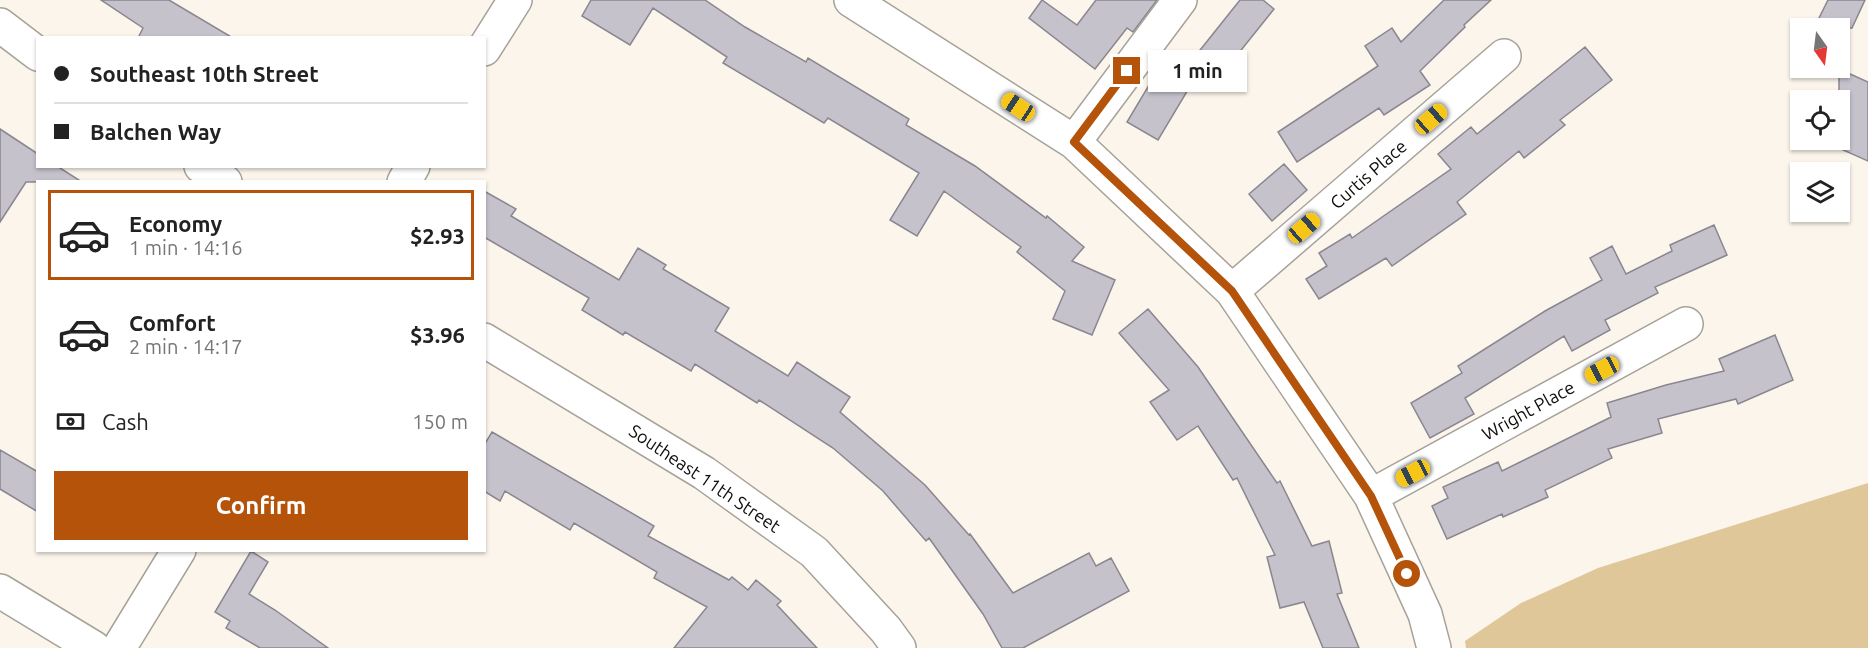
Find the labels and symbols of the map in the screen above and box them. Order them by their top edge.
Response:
north arrow [1790,18,1850,78]
callout: 1 min [1148,50,1247,92]
route end [1113,57,1140,84]
car [998,90,1038,124]
car [1412,100,1450,138]
street label: Curtis Place [1326,135,1410,213]
car [1285,209,1323,247]
car [1582,354,1622,386]
street label: Wright Place [1478,376,1578,444]
street label: Southeast 11th Street [626,420,784,536]
car [1393,457,1433,489]
route start [1393,560,1420,587]

